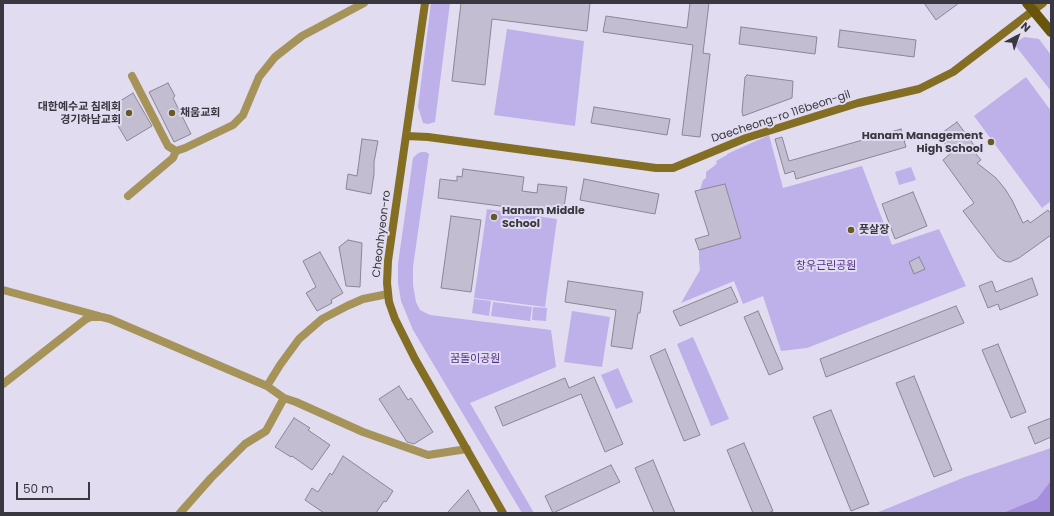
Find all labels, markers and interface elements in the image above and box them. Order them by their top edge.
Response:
north arrow [998,16,1038,56]
text: N [1017,18,1034,36]
street label: Daecheong-ro 116beon-gil [710,88,852,146]
place label: 대한예수교 침례회 경기하남교회 [38,100,121,126]
place label: 채움교회 [180,106,220,120]
marker: 대한예수교 침례회 경기하남교회 [124,108,134,118]
marker: 채움교회 [167,108,177,118]
place label: Hanam Management High School [862,129,983,155]
marker: Hanam Management High School [986,137,996,147]
street label: Cheonhyeon-ro [370,190,394,278]
place label: Hanam Middle School [502,204,585,230]
marker: Hanam Middle School [489,212,499,222]
place label: 풋살장 [859,223,889,237]
marker: 풋살장 [846,225,856,235]
park label: 창우근린공원 [796,259,856,273]
park label: 꿈돌이공원 [450,352,500,366]
scale bar [18,474,92,500]
text: 50 m [23,480,54,497]

